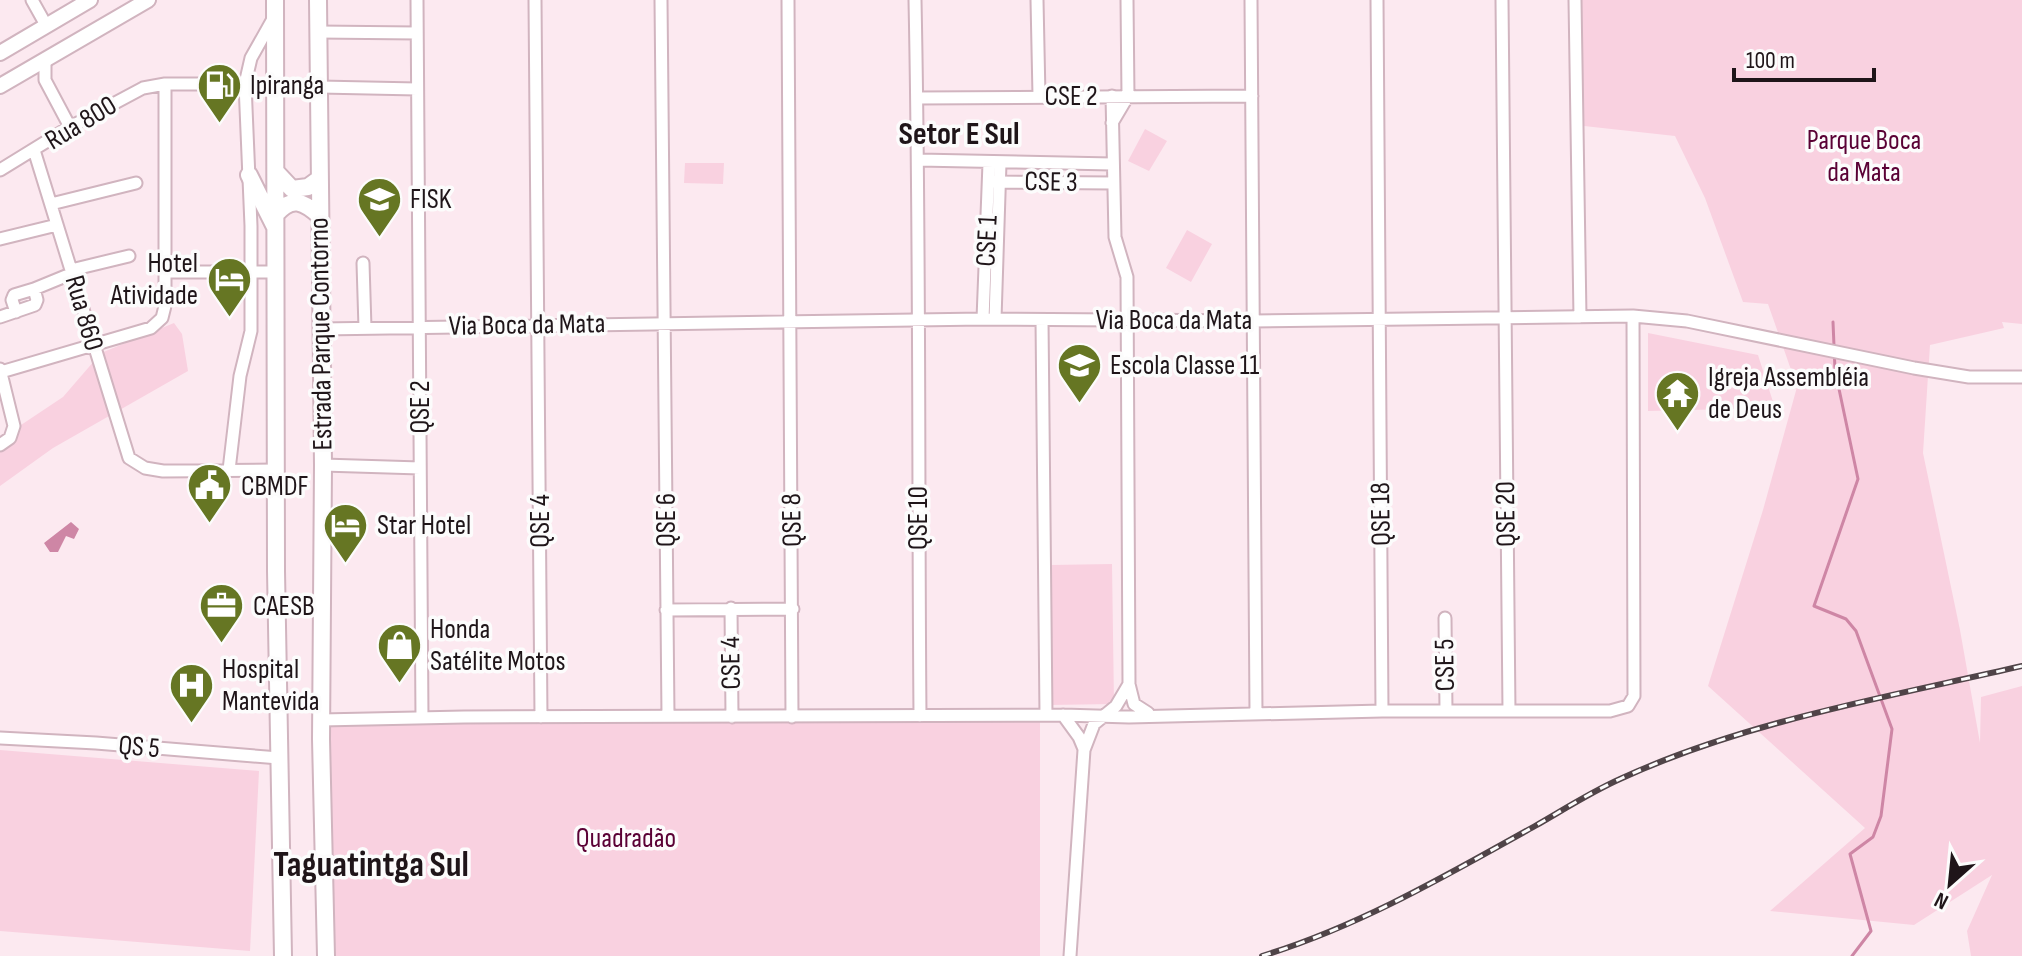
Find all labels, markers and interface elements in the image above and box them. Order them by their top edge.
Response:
scale bar [1734,32,1874,82]
text: 100 m [1746,46,1795,75]
fuel station icon: Ipiranga [195,61,243,124]
place label: Ipiranga [250,69,324,102]
street label: CSE 2 [1044,80,1098,113]
street label: Rua 800 [39,89,123,157]
district label: Setor E Sul [898,115,1020,154]
park label: Parque Boca da Mata [1807,124,1921,189]
street label: CSE 3 [1024,165,1078,199]
school or university icon: FISK [355,175,403,238]
place label: FISK [410,183,452,216]
street label: CSE 1 [969,214,1005,268]
street label: Estrada Parque Contorno [302,217,340,451]
place label: Hotel Atividade [110,247,198,312]
hotel icon: Hotel Atividade [205,255,253,318]
street label: Rua 860 [58,271,110,355]
street label: Via Boca da Mata [1096,304,1252,337]
street label: Via Boca da Mata [448,307,606,343]
school or university icon: Escola Classe 11 [1055,341,1103,404]
place label: Escola Classe 11 [1110,349,1260,382]
place label: Igreja Assembléia de Deus [1708,361,1869,426]
temple icon: Igreja Assembléia de Deus [1653,369,1701,432]
street label: QSE 2 [404,380,437,434]
public building icon: CBMDF [186,462,234,525]
place label: CBMDF [241,470,308,503]
street label: QSE 20 [1489,481,1523,547]
street label: QSE 18 [1364,482,1398,546]
street label: QSE 10 [902,486,935,550]
street label: QSE 6 [650,493,683,547]
street label: QSE 8 [775,493,809,547]
street label: QSE 4 [524,494,557,548]
hotel icon: Star Hotel [322,501,370,564]
place label: Star Hotel [377,509,471,542]
office icon: CAESB [198,582,246,645]
place label: CAESB [253,590,315,623]
place label: Honda Satélite Motos [430,613,566,678]
shop icon: Honda Satélite Motos [375,621,423,684]
street label: CSE 4 [714,636,748,690]
street label: CSE 5 [1428,638,1462,692]
place label: Hospital Mantevida [222,653,319,718]
hospital icon: Hospital Mantevida [167,661,215,724]
street label: QS 5 [117,729,161,765]
park label: Quadradão [576,822,676,855]
district label: Taguatintga Sul [273,844,469,887]
north arrow [1910,844,1990,924]
text: N [1930,886,1953,915]

